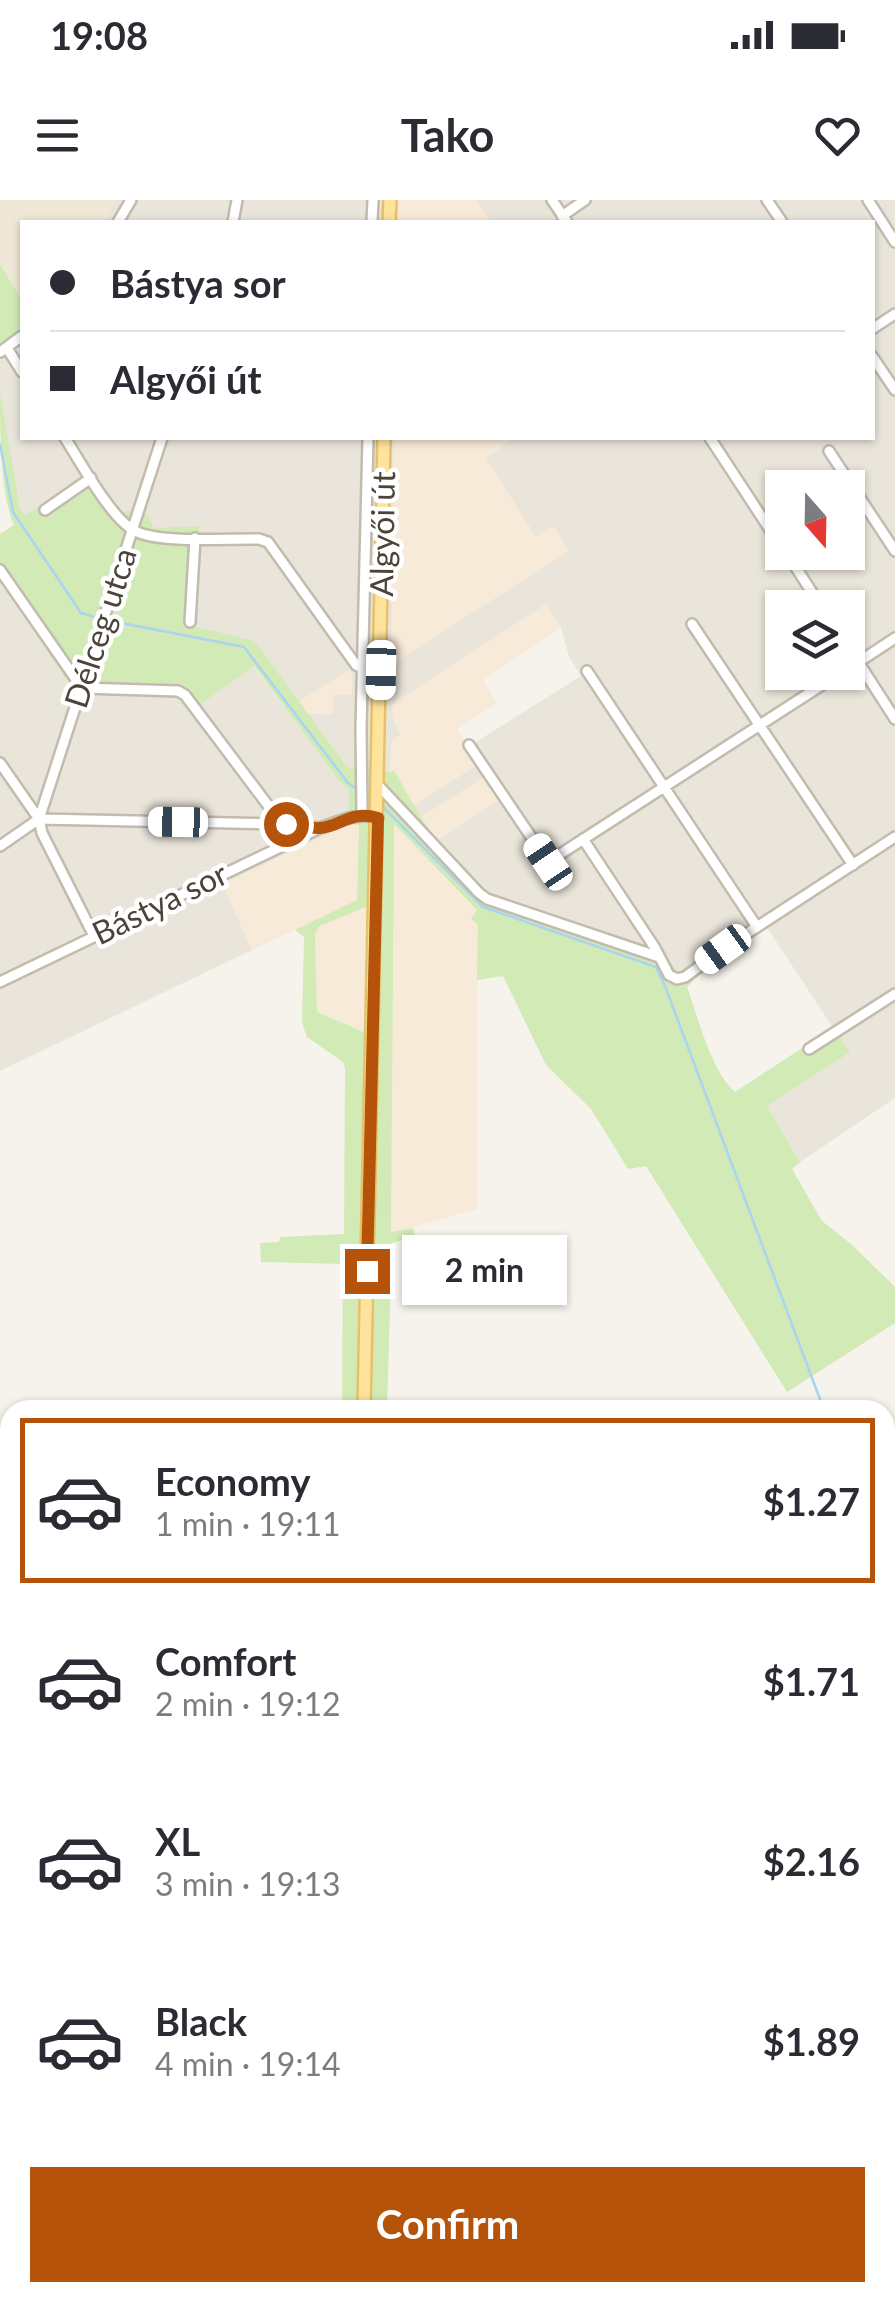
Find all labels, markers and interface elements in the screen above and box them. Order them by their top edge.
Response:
text: 19:08 [50,12,148,58]
icon: menu [30,108,85,163]
text: Tako [401,108,494,162]
icon: heart [810,108,865,163]
text: Bástya sor [110,260,286,306]
text: Algyői út [110,356,262,402]
north arrow [765,470,865,570]
map controls [765,470,865,690]
street label: Algyői út [361,471,402,597]
street label: Délceg utca [55,543,144,712]
button: layers [765,590,865,690]
car [365,640,397,700]
route start [264,802,309,847]
car [148,806,208,838]
car [519,829,577,895]
street label: Bástya sor [85,853,234,952]
car [690,919,756,979]
callout: 2 min [402,1236,567,1306]
route end [345,1249,390,1294]
text: 2 min [445,1250,524,1289]
icon: car [35,1456,125,1546]
text: Economy [155,1458,310,1504]
text: $1.27 [763,1478,860,1524]
text: 1 min · 19:11 [155,1504,341,1543]
icon: car [35,1636,125,1726]
text: Comfort [155,1638,296,1684]
text: $1.71 [763,1658,860,1704]
text: 2 min · 19:12 [155,1684,341,1723]
icon: car [35,1816,125,1906]
text: XL [155,1818,200,1864]
text: $2.16 [763,1838,860,1884]
text: 3 min · 19:13 [155,1864,341,1903]
icon: car [35,1996,125,2086]
text: Black [155,1998,247,2044]
text: $1.89 [763,2018,860,2064]
text: 4 min · 19:14 [155,2044,341,2083]
button: Confirm [30,2167,865,2282]

